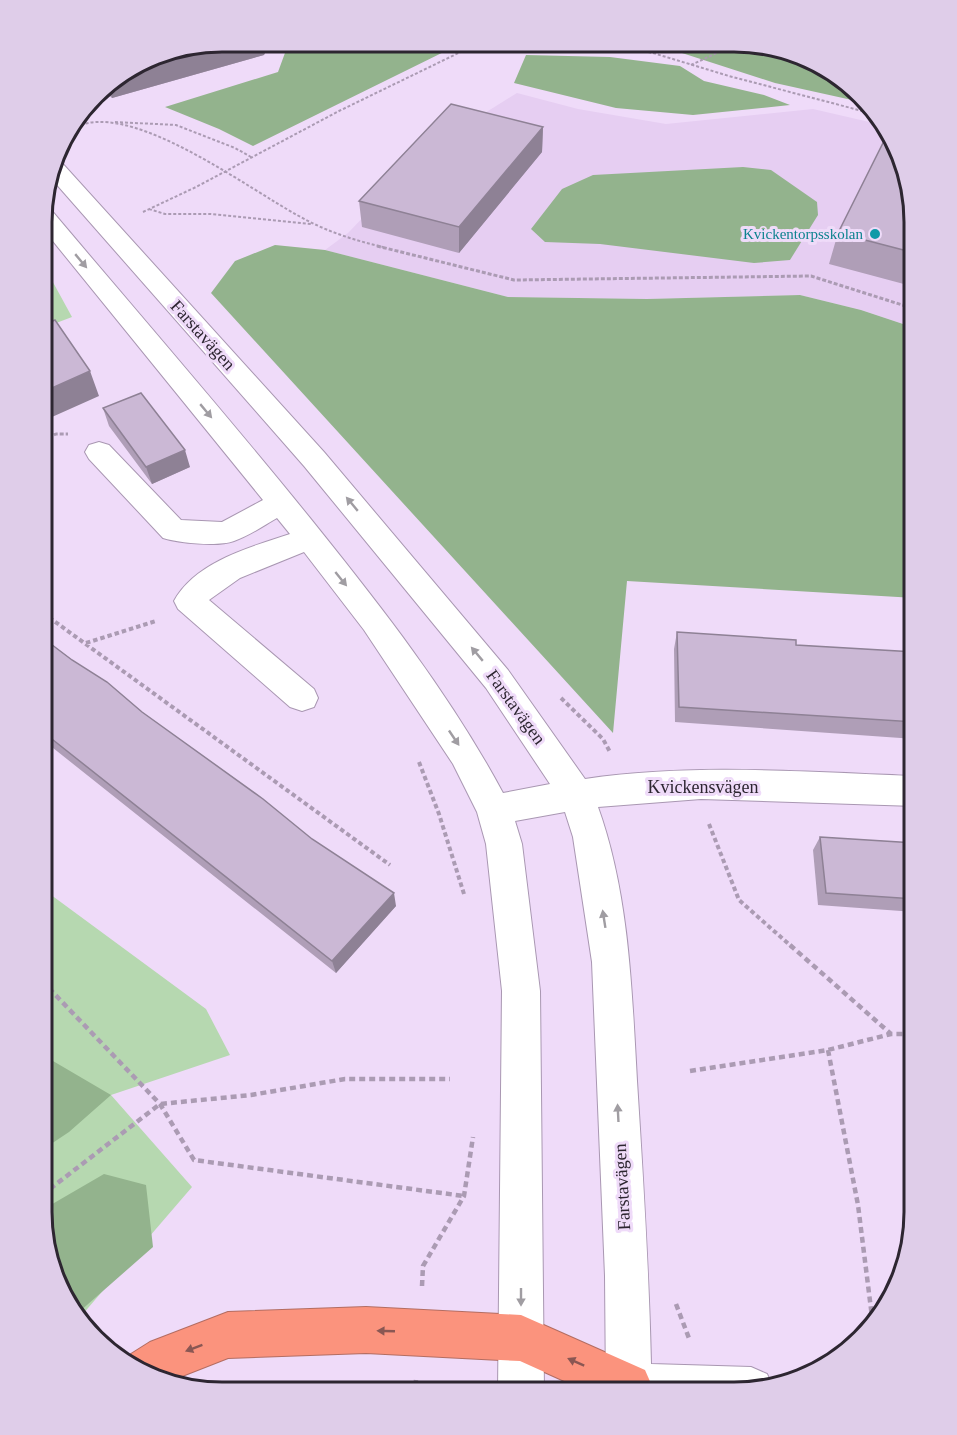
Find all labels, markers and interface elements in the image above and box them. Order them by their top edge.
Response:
place label: Kvickentorpsskolan [743,226,863,242]
marker: Kvickentorpsskolan [868,227,882,241]
one-way arrow [74,253,87,268]
street label: Farstavägen [166,296,240,374]
one-way arrow [199,403,212,419]
one-way arrow [345,496,358,512]
one-way arrow [335,571,348,587]
one-way arrow [470,646,483,662]
street label: Farstavägen [482,666,550,748]
one-way arrow [448,730,459,746]
street label: Kvickensvägen [648,777,758,797]
one-way arrow [599,909,608,928]
one-way arrow [614,1104,623,1123]
street label: Farstavägen [610,1143,634,1231]
one-way arrow [516,1287,526,1306]
one-way arrow [377,1326,396,1335]
one-way arrow [184,1343,202,1353]
one-way arrow [567,1358,584,1367]

